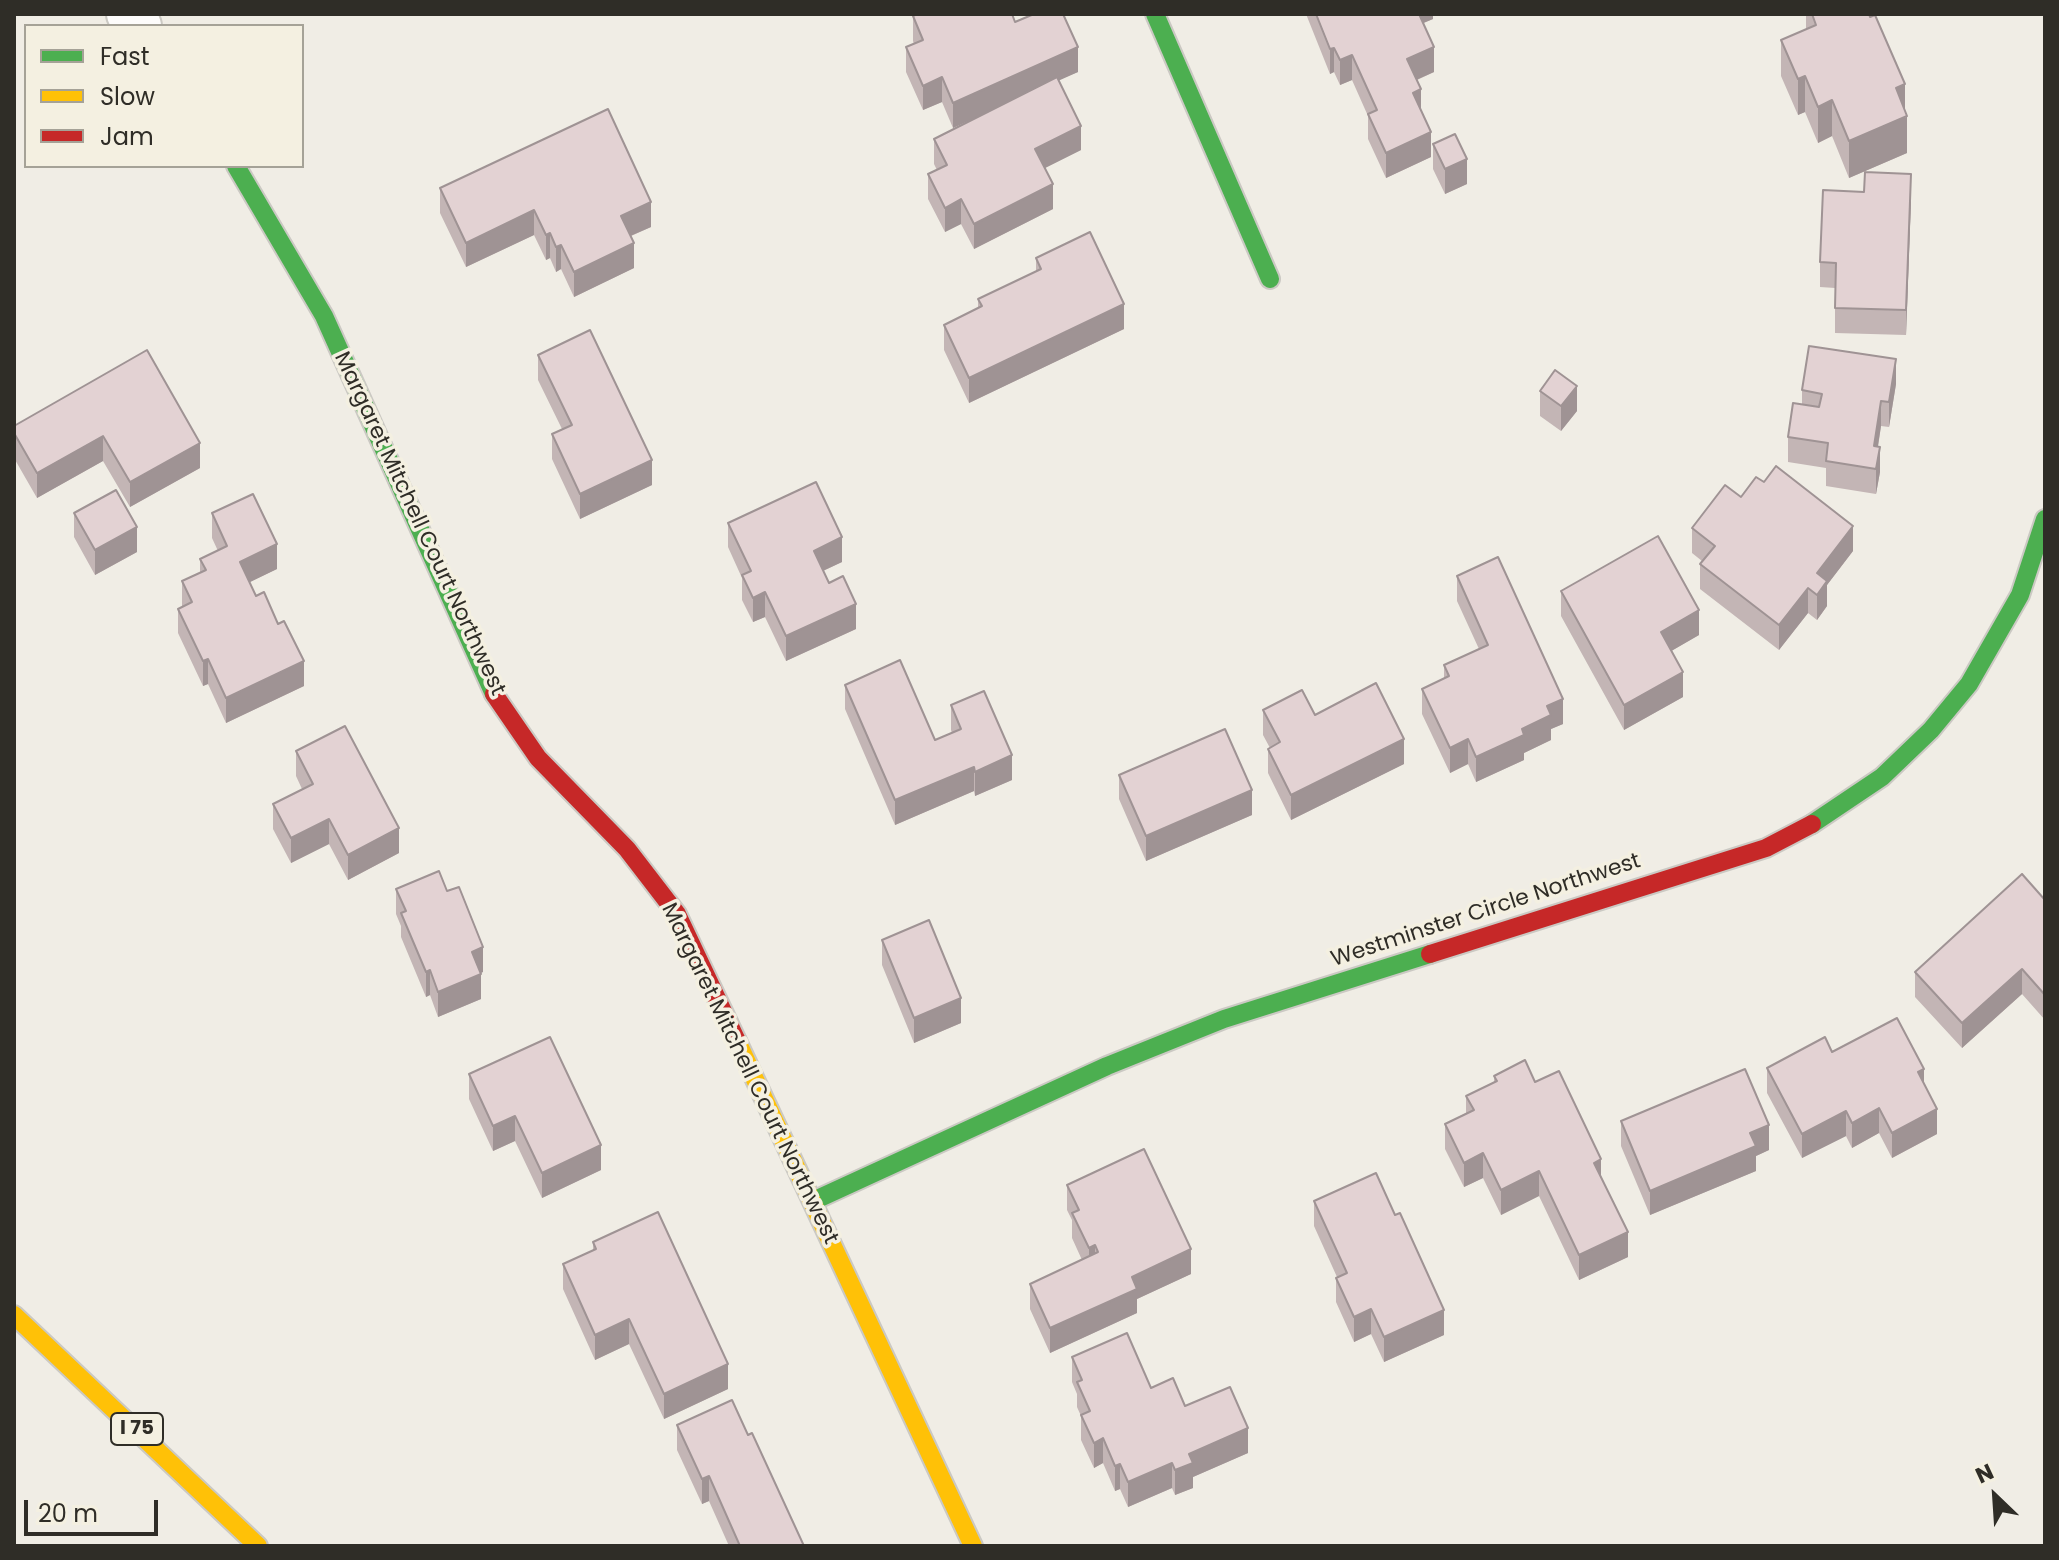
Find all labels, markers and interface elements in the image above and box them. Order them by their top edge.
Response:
legend [24,24,304,168]
text: Fast [100,40,150,73]
text: Slow [100,80,155,113]
text: Jam [100,120,154,153]
street label: Margaret Mitchell Court Northwest [328,348,510,700]
street label: Westminster Circle Northwest [1328,848,1644,974]
street label: Margaret Mitchell Court Northwest [655,899,843,1249]
road number: I 75 [111,1413,163,1445]
north arrow [1955,1456,2035,1536]
text: N [1971,1456,1999,1491]
scale bar [28,1484,162,1534]
text: 20 m [38,1497,98,1530]

